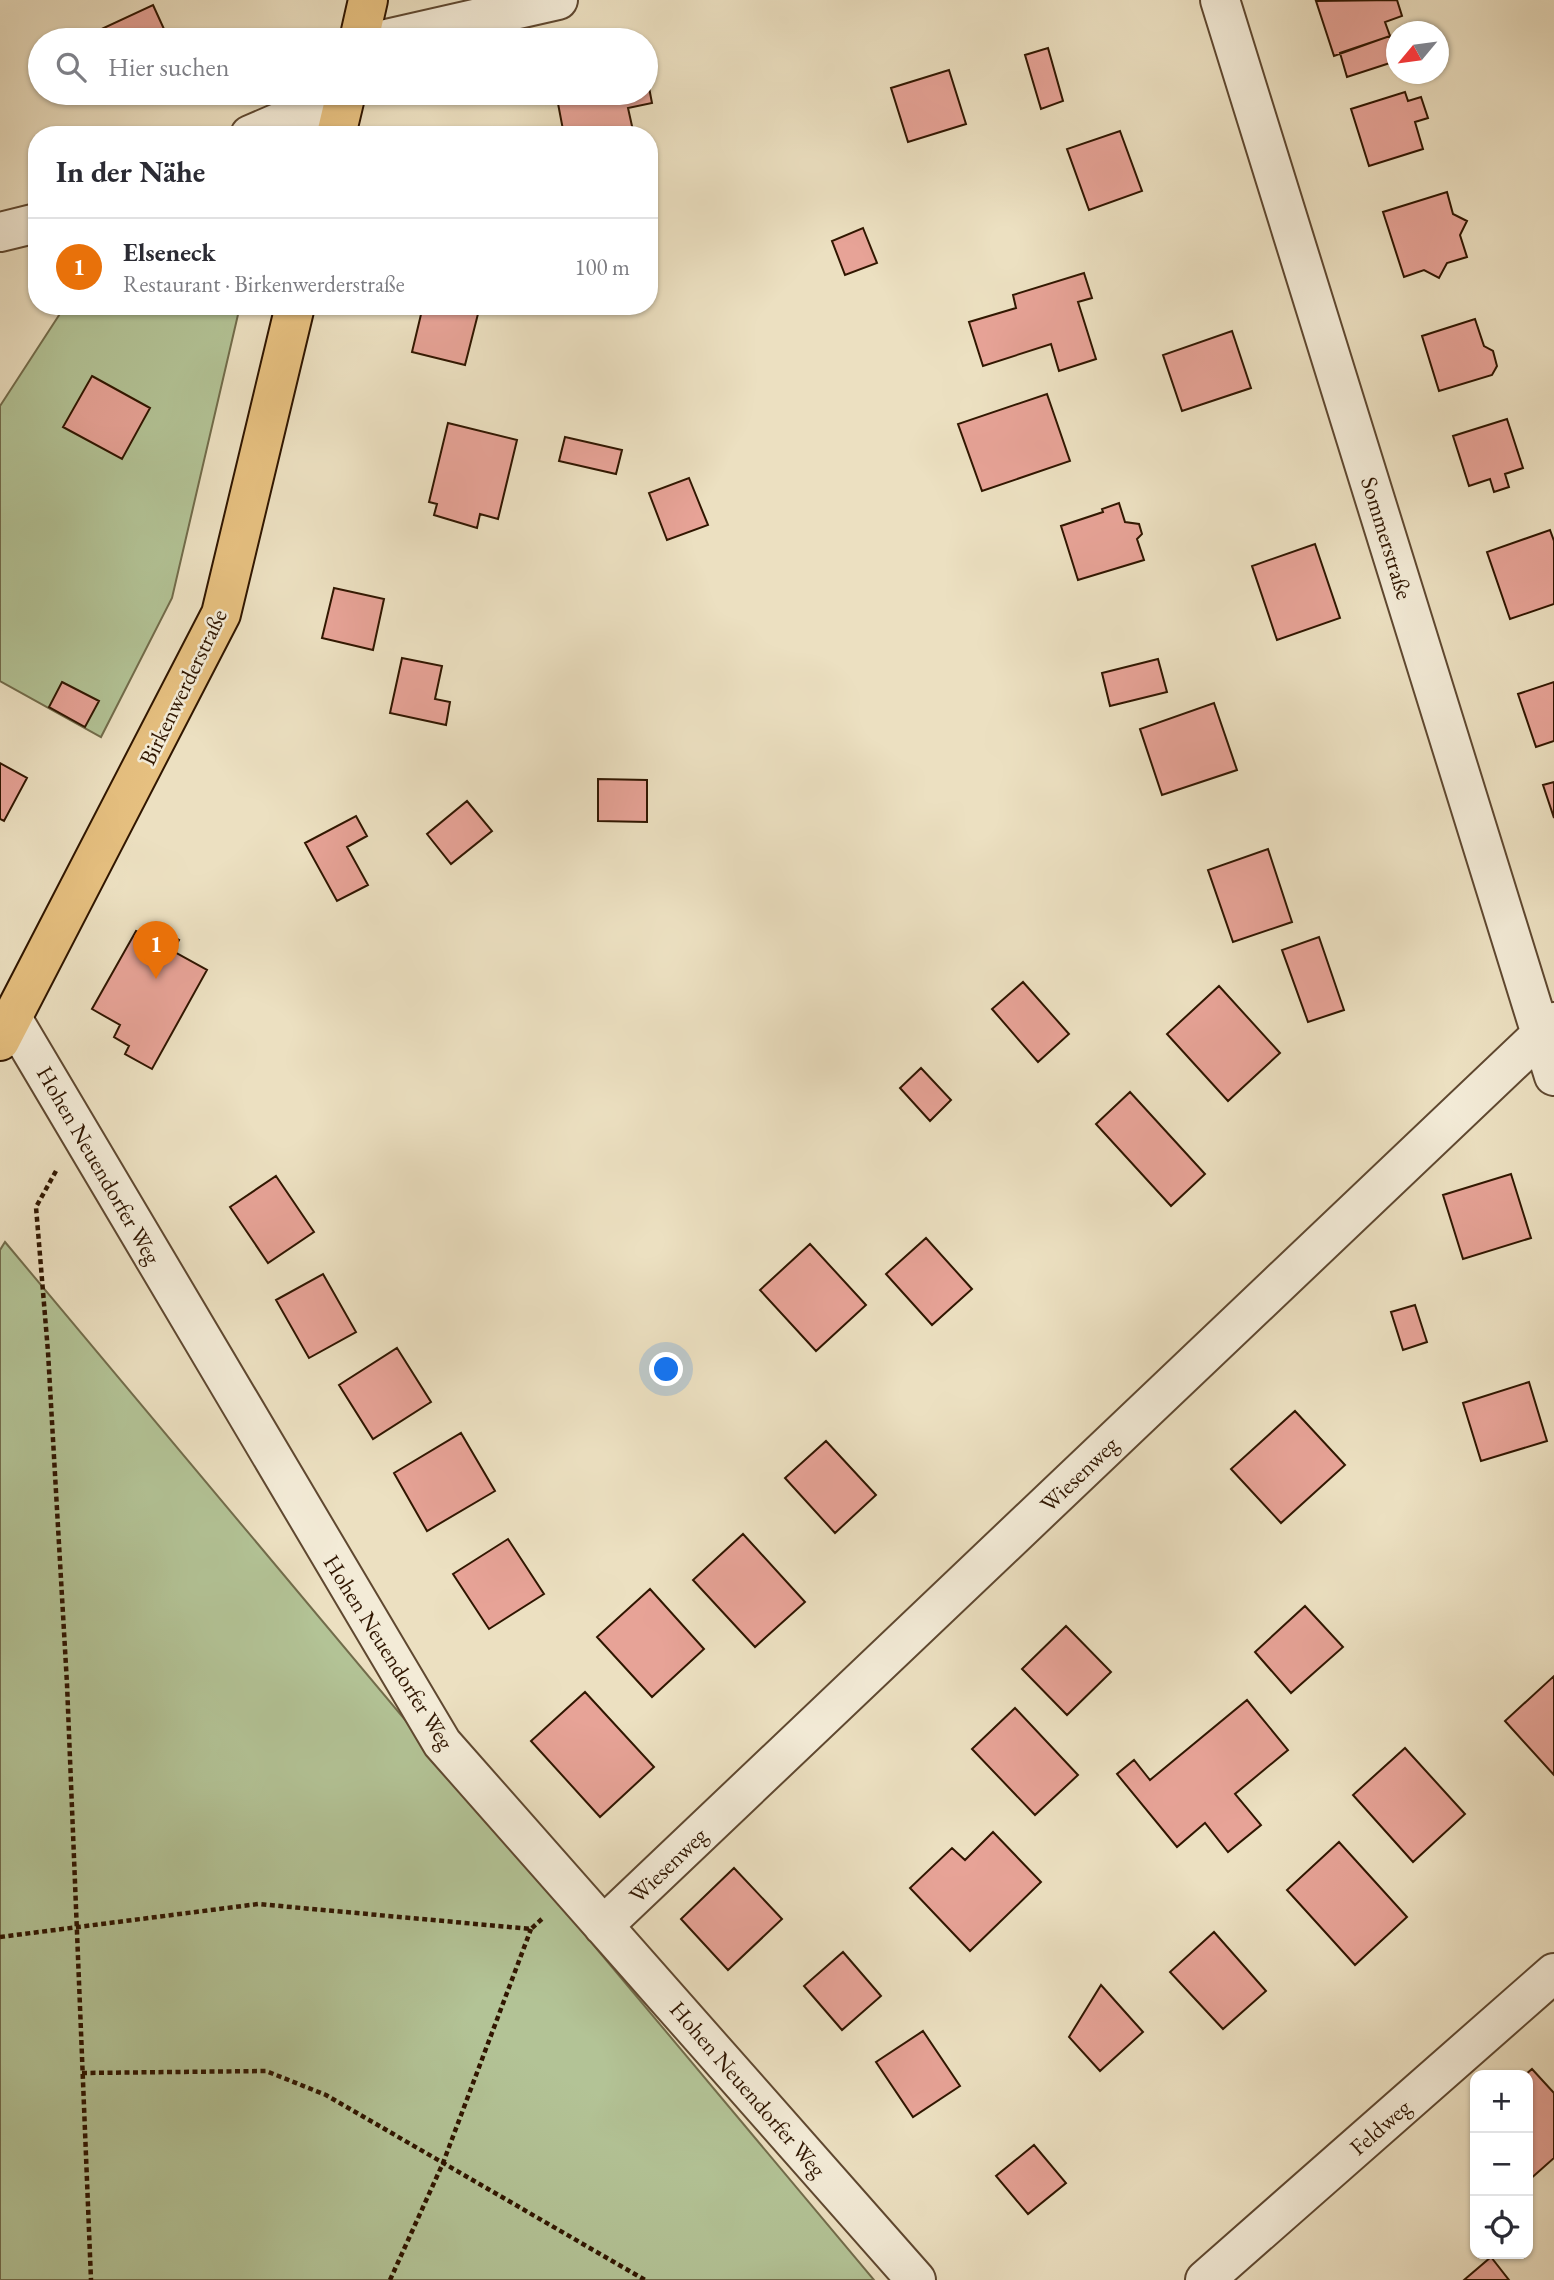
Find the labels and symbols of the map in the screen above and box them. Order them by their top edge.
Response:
north arrow [1386,21,1449,84]
street label: Sommerstraße [1354,473,1420,603]
street label: Birkenwerderstraße [132,604,234,770]
pin: 1 [133,921,179,979]
street label: Hohen Neuendorfer Weg [30,1060,169,1270]
your location [649,1352,683,1386]
street label: Wiesenweg [1034,1429,1125,1519]
street label: Hohen Neuendorfer Weg [317,1549,462,1756]
street label: Wiesenweg [623,1820,714,1910]
street label: Hohen Neuendorfer Weg [663,1995,833,2184]
street label: Feldweg [1343,2092,1418,2162]

